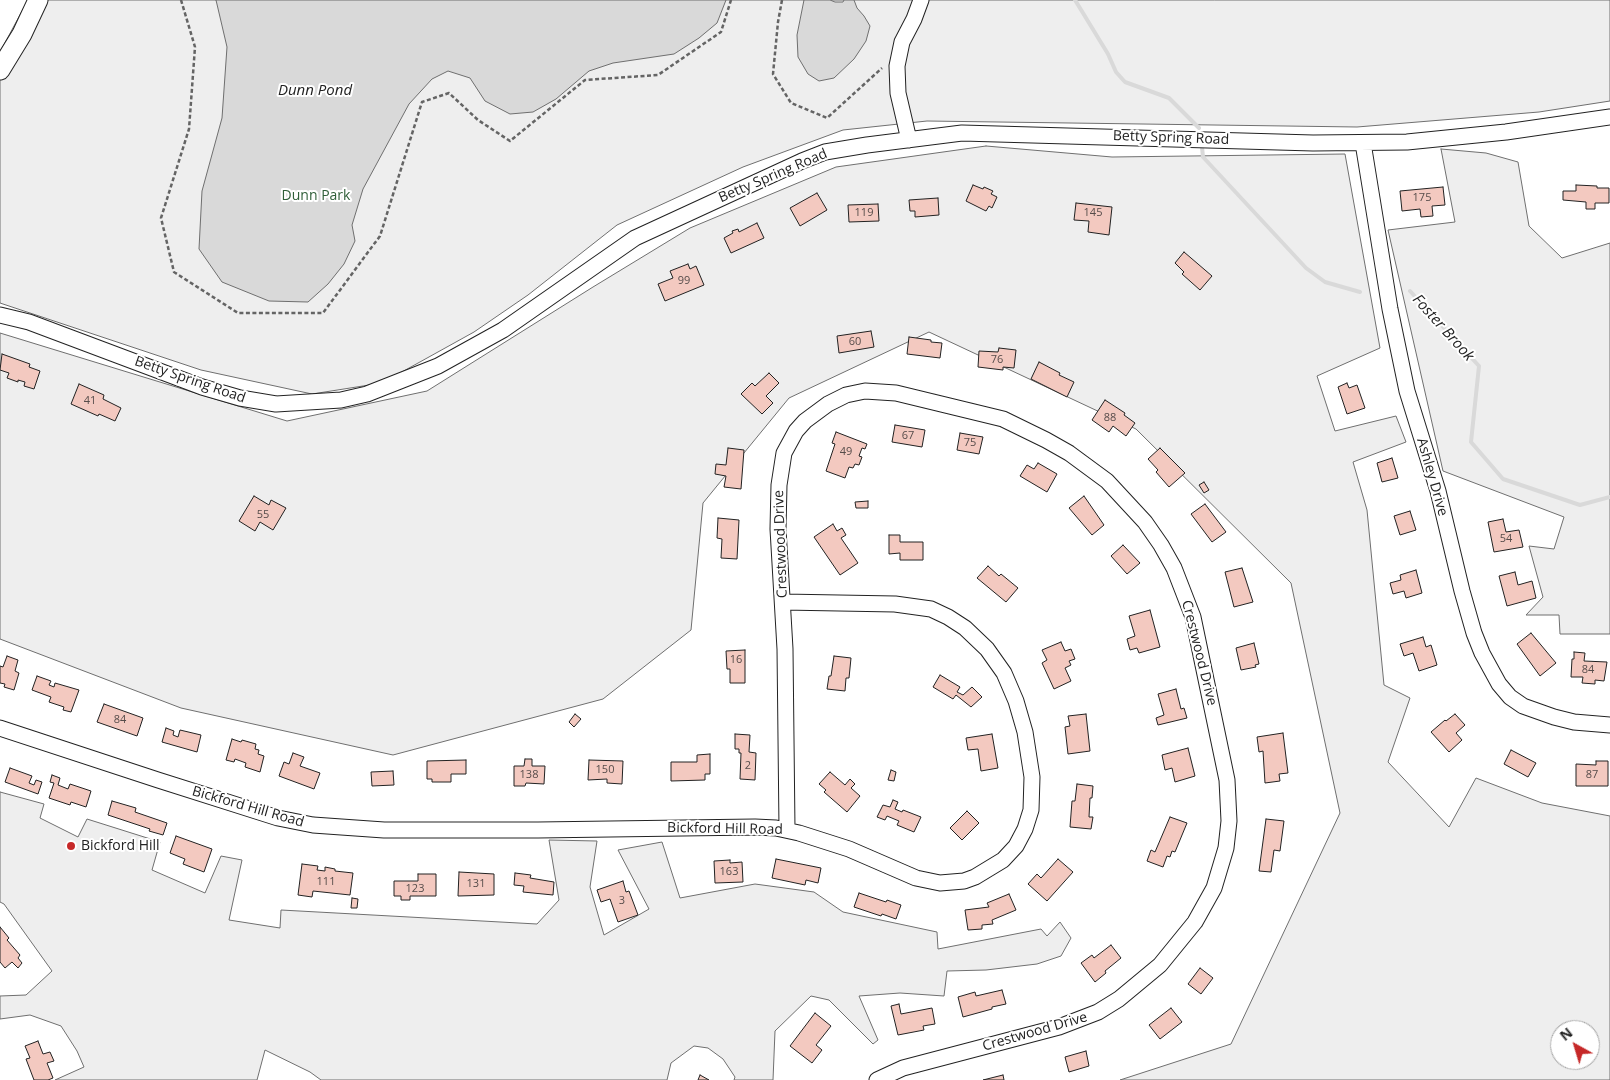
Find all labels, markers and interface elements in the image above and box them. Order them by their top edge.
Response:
water label: Dunn Pond [278,82,352,100]
street label: Betty Spring Road [1113,128,1229,148]
street label: Betty Spring Road [716,146,830,206]
park label: Dunn Park [282,188,350,204]
house number: 175 [1413,191,1431,205]
house number: 119 [855,206,873,220]
house number: 145 [1084,206,1102,220]
house number: 99 [678,274,690,288]
water label: Foster Brook [1408,291,1478,365]
house number: 60 [849,335,861,349]
street label: Betty Spring Road [132,353,248,407]
house number: 76 [991,353,1003,367]
house number: 41 [84,394,96,408]
house number: 88 [1104,411,1116,425]
house number: 67 [902,429,914,443]
house number: 75 [964,436,976,450]
street label: Ashley Drive [1413,436,1451,518]
house number: 49 [840,445,852,459]
street label: Crestwood Drive [771,490,791,598]
house number: 55 [257,508,269,522]
house number: 54 [1500,532,1512,546]
street label: Crestwood Drive [1178,598,1220,708]
house number: 16 [730,653,742,667]
house number: 84 [1582,663,1594,677]
house number: 84 [114,713,126,727]
house number: 2 [745,759,751,773]
house number: 150 [596,763,614,777]
house number: 138 [520,768,538,782]
house number: 87 [1586,768,1598,782]
street label: Bickford Hill Road [190,783,306,831]
street label: Bickford Hill Road [667,820,783,838]
place label: Bickford Hill [81,838,160,854]
marker: Bickford Hill [65,840,77,852]
house number: 163 [720,865,738,879]
house number: 111 [317,875,335,889]
house number: 131 [467,877,485,891]
house number: 123 [406,882,424,896]
house number: 3 [619,894,625,908]
street label: Crestwood Drive [981,1009,1089,1055]
north arrow [1550,1020,1600,1070]
text: N [1555,1023,1576,1045]

